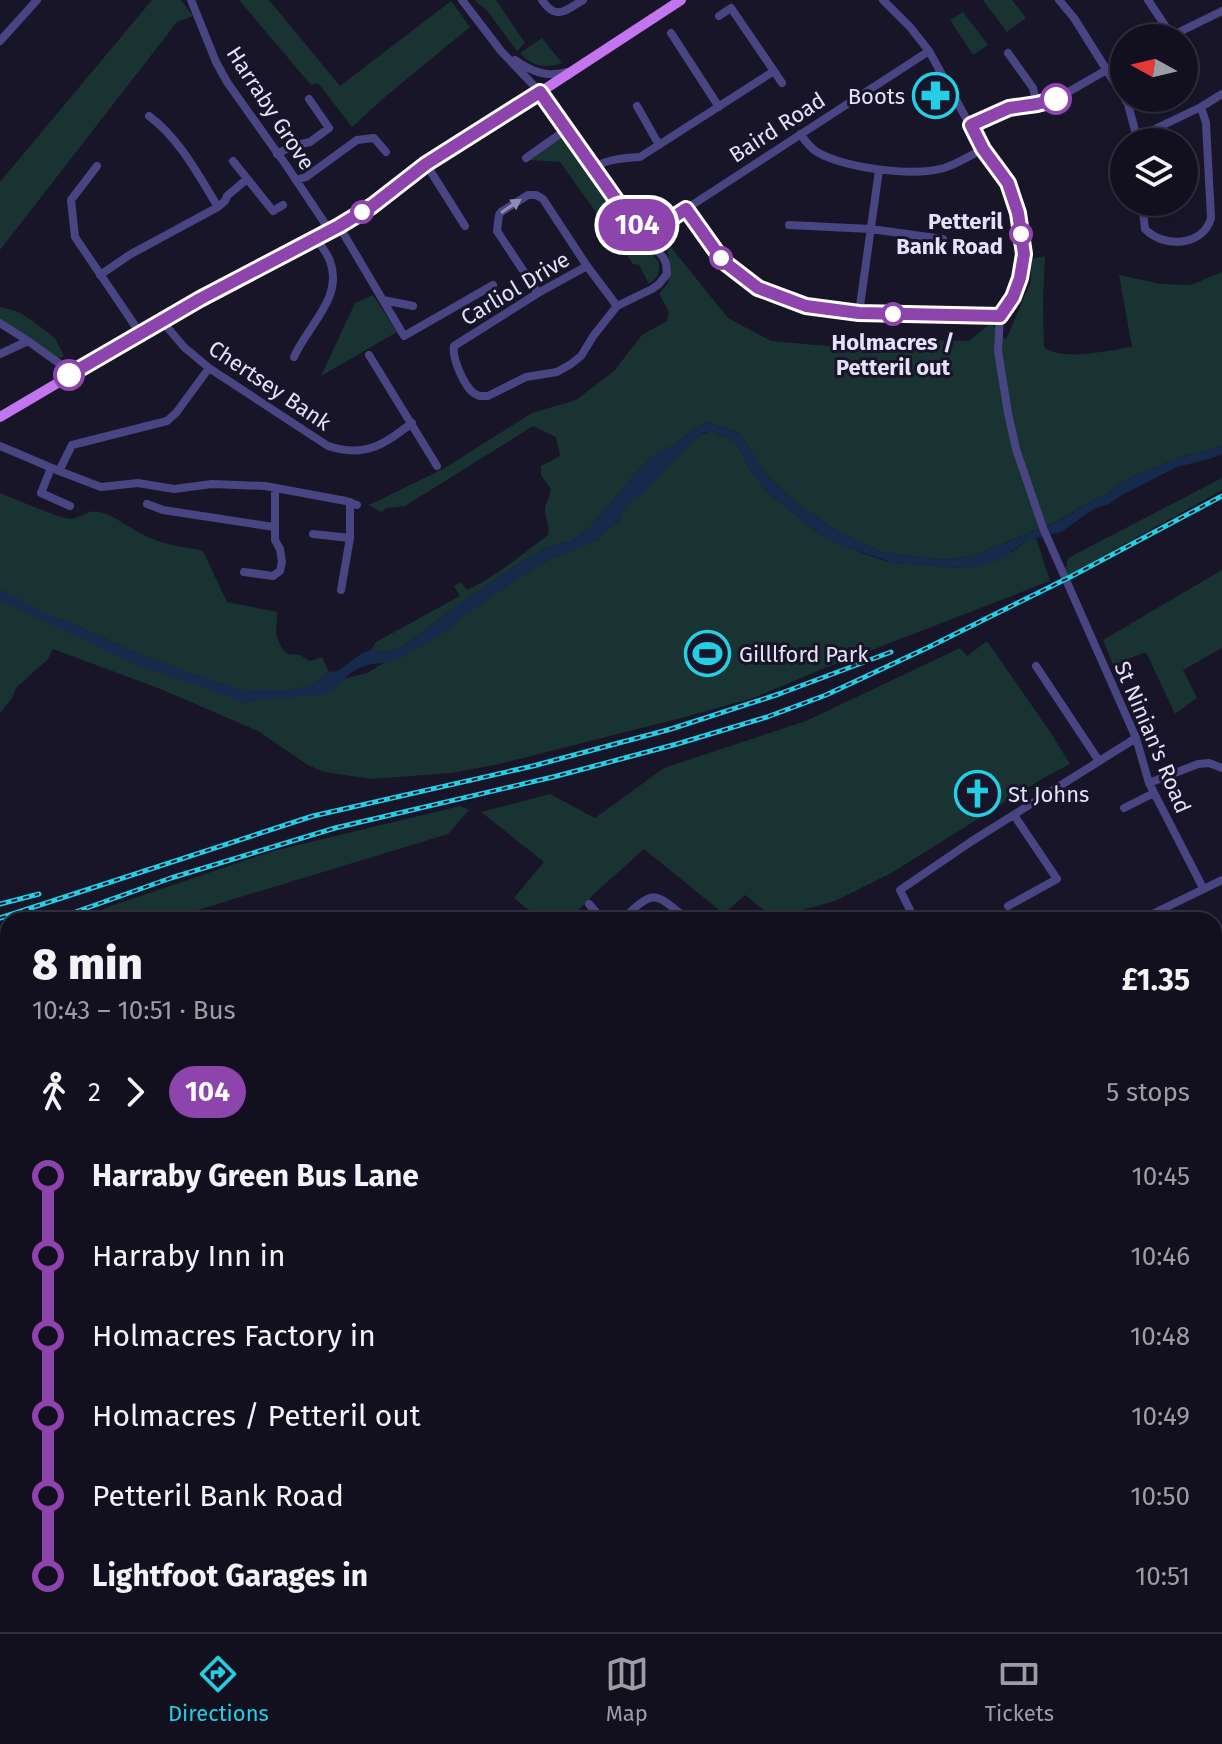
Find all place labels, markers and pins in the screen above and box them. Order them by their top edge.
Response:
pharmacy icon: Boots [912,72,960,120]
place label: Boots [848,83,905,110]
unlabelled marker [1041,84,1071,114]
unlabelled marker [351,201,373,223]
place label: Petteril Bank Road [896,208,1003,260]
marker: Petteril Bank Road [1010,223,1032,245]
unlabelled marker [710,247,732,269]
marker: Holmacres / Petteril out [882,303,904,325]
place label: Holmacres / Petteril out [832,329,954,381]
unlabelled marker [54,360,84,390]
sports icon: Gilllford Park [684,630,732,678]
place label: Gilllford Park [739,641,869,668]
church icon: St Johns [953,770,1001,818]
place label: St Johns [1008,781,1089,808]

